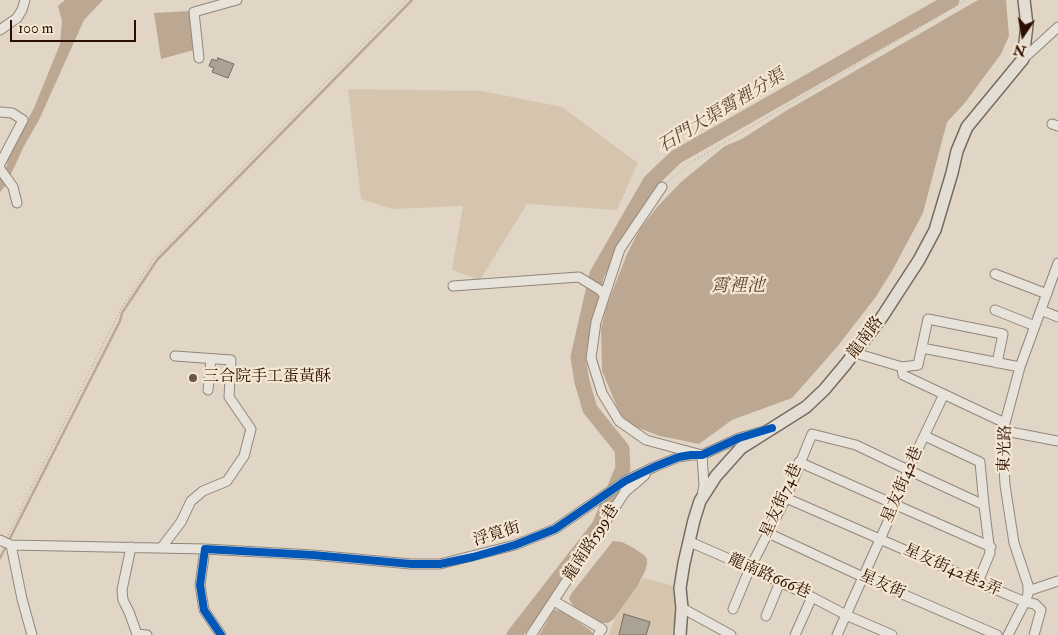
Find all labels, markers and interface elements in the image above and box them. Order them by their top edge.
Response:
scale bar [12,10,139,42]
north arrow [998,10,1048,60]
text: 100 m [18,19,53,38]
text: N [1012,41,1028,60]
water label: 石門大渠霄裡分渠 [655,66,789,158]
water label: 霄裡池 [711,276,765,298]
street label: 龍南路 [844,313,888,363]
place label: 三合院手工蛋黃酥 [203,368,331,388]
marker: 三合院手工蛋黃酥 [187,372,199,384]
street label: 東光路 [996,425,1016,473]
street label: 星友街42巷 [878,444,928,526]
street label: 星友街74巷 [757,461,807,541]
street label: 龍南路599巷 [560,501,624,585]
street label: 浮筧街 [471,519,523,551]
street label: 星友街42巷2弄 [900,541,1004,601]
street label: 龍南路666巷 [725,550,813,604]
street label: 星友街 [856,566,908,604]

